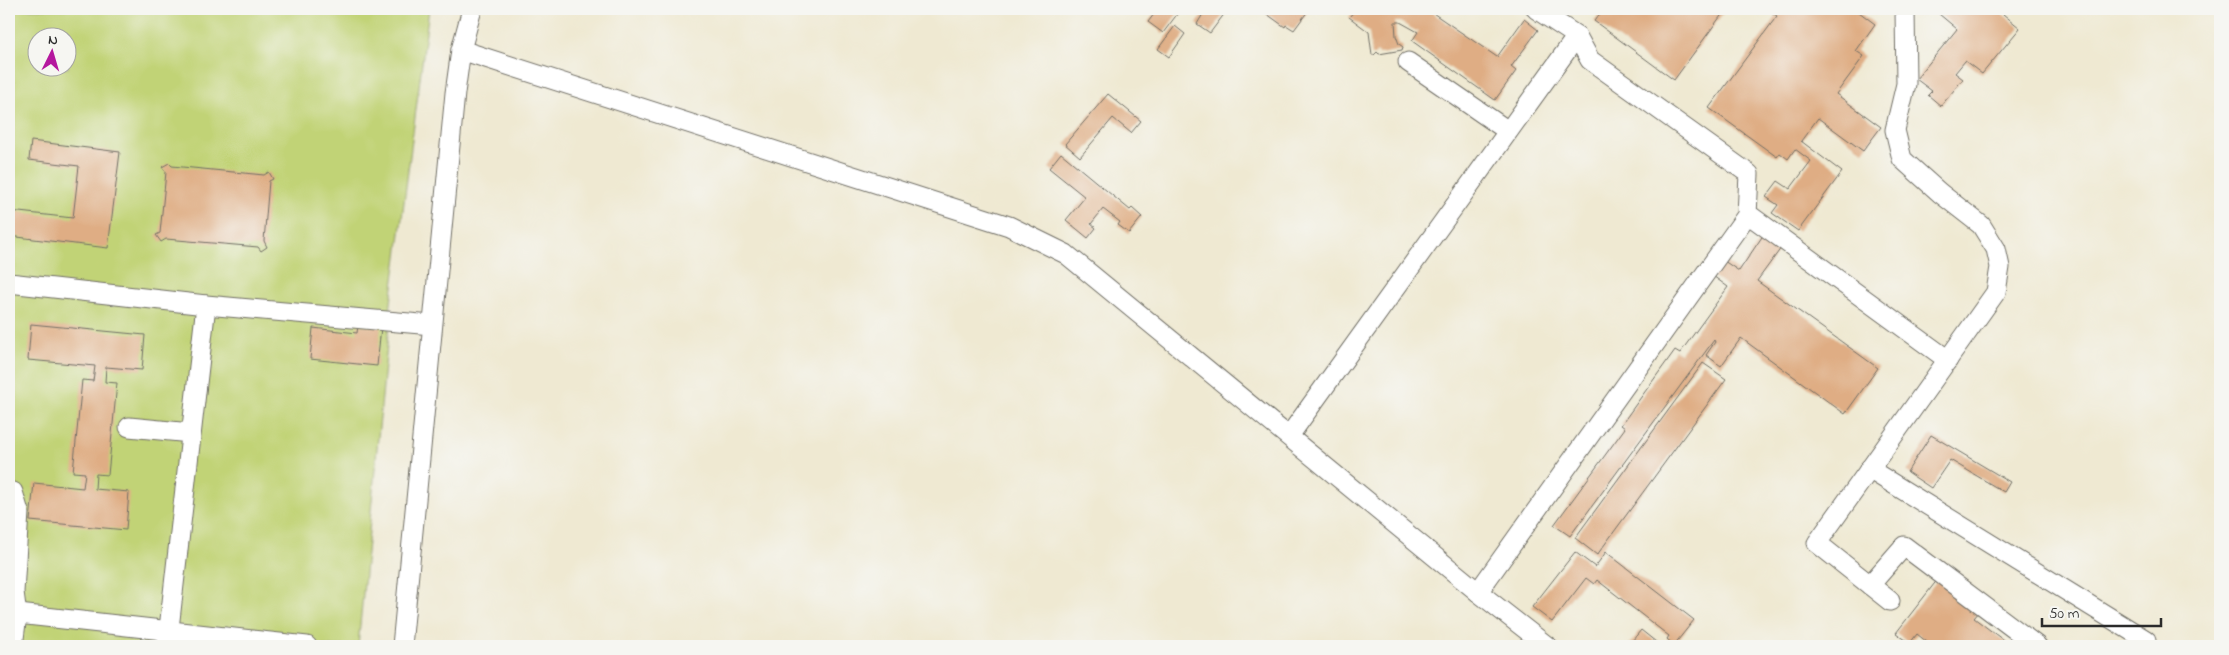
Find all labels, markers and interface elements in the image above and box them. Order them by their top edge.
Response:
north arrow [28,28,78,78]
text: N [47,30,59,51]
scale bar [2042,595,2160,627]
text: 50 m [2049,603,2080,625]

